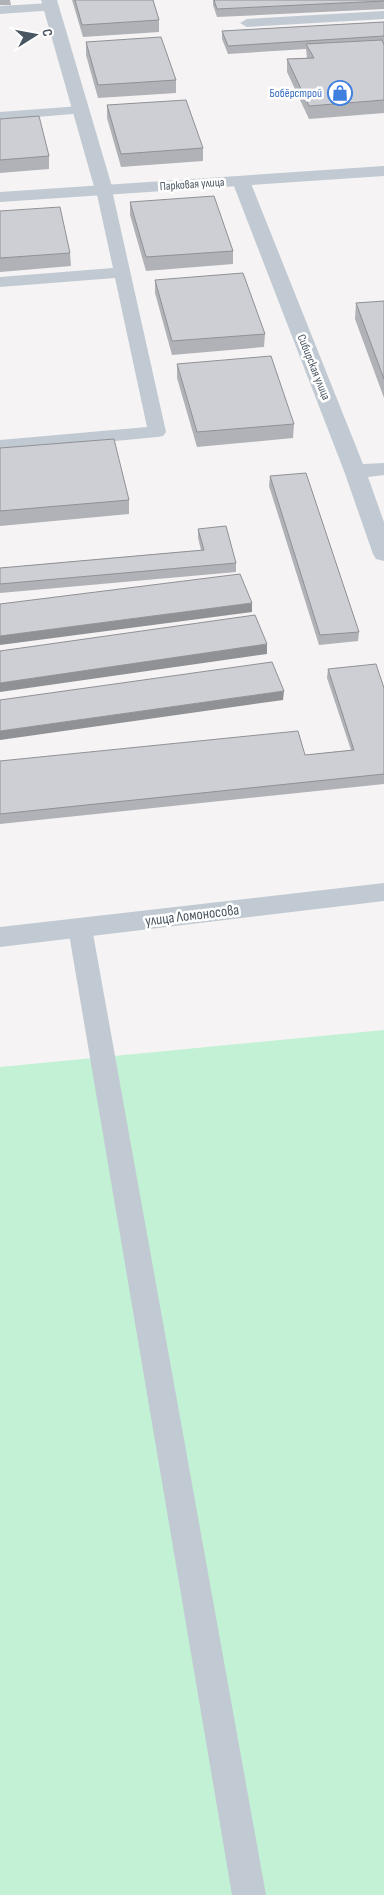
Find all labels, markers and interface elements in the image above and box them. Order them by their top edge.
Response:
north arrow [10,10,60,60]
text: С [38,27,56,38]
shop icon: Бобёрстрой [327,80,353,106]
place label: Бобёрстрой [270,86,322,101]
street label: Парковая улица [159,175,225,194]
street label: Сибирская улица [294,332,334,403]
street label: улица Ломоносова [144,900,240,931]

